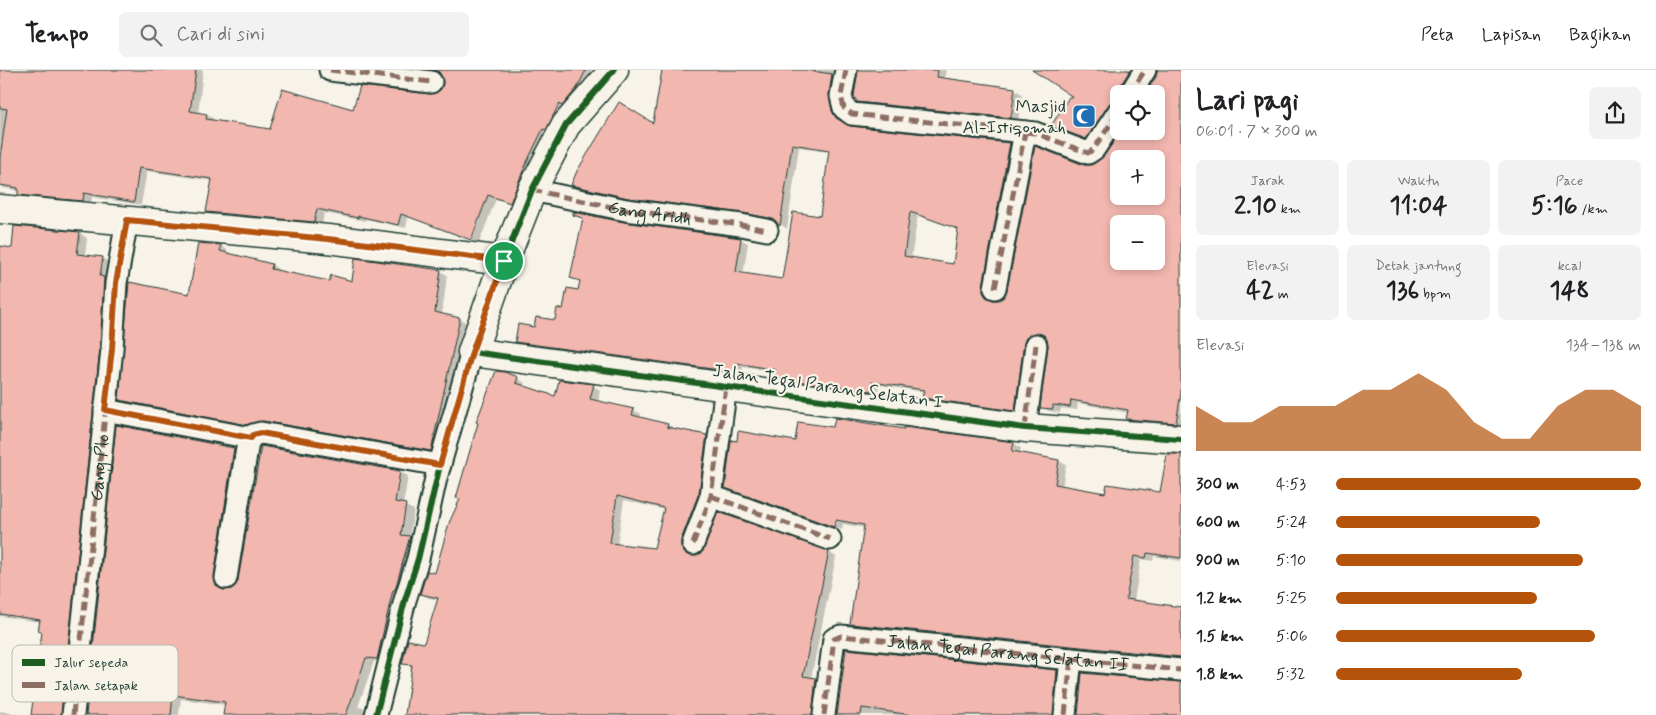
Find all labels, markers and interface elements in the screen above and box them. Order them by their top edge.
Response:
search box [119,12,469,57]
text: Tempo [25,19,89,50]
icon: search [137,21,165,49]
text: Cari di sini [177,22,265,47]
text: Peta [1421,23,1454,47]
text: Lapisan [1482,23,1541,47]
text: Bagikan [1569,23,1631,47]
text: Lari pagi [1196,83,1299,120]
map controls [1110,85,1165,270]
button: locate [1110,85,1165,140]
button: share [1589,87,1641,139]
place label: Masjid Al-Istiqomah [962,95,1066,140]
mosque icon: Masjid Al-Istiqomah [1071,103,1097,129]
text: 06:01 · 7 × 300 m [1196,121,1317,142]
button: + [1110,150,1165,205]
text: Jarak [1250,172,1285,190]
text: Waktu [1398,172,1439,190]
text: Pace [1556,172,1583,190]
text: 2.10 [1234,190,1277,223]
text: 11:04 [1390,190,1447,223]
text: 5:16 [1531,190,1578,223]
street label: Gang Aridh [606,195,693,231]
text: km [1277,200,1301,218]
text: /km [1578,200,1608,218]
button: − [1110,215,1165,270]
pin [483,240,525,282]
icon: arrive [490,247,518,275]
text: Elevasi [1246,257,1289,275]
text: Detak jantung [1375,257,1462,275]
text: kcal [1558,257,1581,275]
text: 42 [1246,275,1274,308]
text: 136 [1386,275,1419,308]
text: 148 [1550,275,1589,308]
text: m [1274,285,1289,303]
text: bpm [1419,285,1451,303]
text: Elevasi [1196,335,1244,356]
text: 134–138 m [1566,335,1641,356]
street label: Jalan Tegal Parang Selatan I [711,359,945,417]
street label: Gang Plo [85,433,116,502]
text: 300 m [1196,474,1239,495]
text: 4:53 [1276,474,1306,495]
text: 600 m [1196,512,1240,533]
text: 5:24 [1276,512,1307,533]
text: 900 m [1196,550,1240,571]
text: 5:10 [1276,550,1306,571]
text: 1.2 km [1196,588,1242,609]
text: 5:25 [1276,588,1306,609]
text: 1.5 km [1196,626,1244,647]
text: 5:06 [1276,626,1308,647]
street label: Jalan Tegal Parang Selatan II [886,630,1130,678]
legend [12,645,178,702]
text: Jalur sepeda [54,654,128,672]
text: 1.8 km [1196,664,1243,685]
text: 5:32 [1276,664,1306,685]
text: Jalan setapak [54,677,138,695]

